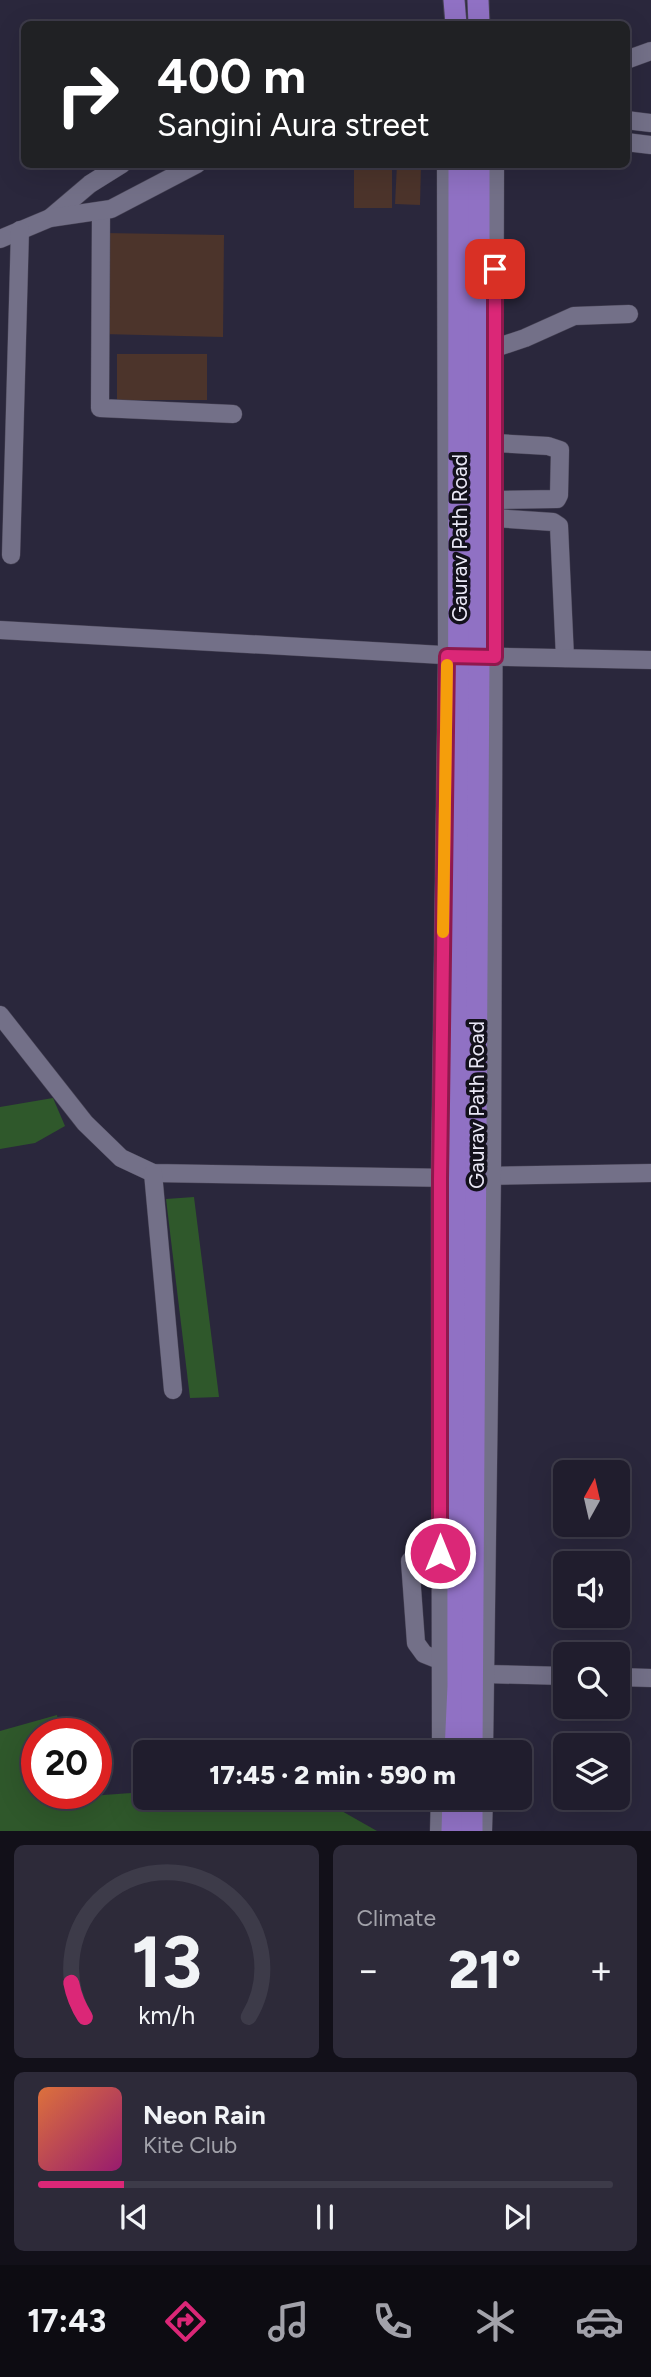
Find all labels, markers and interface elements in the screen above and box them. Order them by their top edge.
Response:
text: 400 m [157,46,306,105]
icon: right [42,49,133,140]
text: Sangini Aura street [157,106,430,144]
pin [465,239,525,299]
icon: arrive [476,250,514,288]
street label: Gaurav Path Road [447,454,472,622]
street label: Gaurav Path Road [464,1021,489,1189]
north arrow [553,1460,630,1536]
map controls [553,1460,630,1810]
position arrow [403,1516,477,1590]
button: sound [553,1551,630,1628]
button: search [553,1642,630,1719]
speed limit sign: 20 [21,1718,112,1809]
button: layers [553,1733,630,1810]
text: 17:45 · 2 min · 590 m [209,1759,456,1791]
text: Climate [357,1904,436,1932]
text: 13 [131,1919,202,2006]
text: 21° [448,1939,521,2001]
text: − [357,1947,380,1993]
text: + [589,1947,613,1993]
text: km/h [138,2000,195,2030]
text: Neon Rain [143,2099,266,2131]
text: Kite Club [143,2131,237,2159]
icon: previous [115,2198,153,2236]
icon: pause [306,2198,344,2236]
icon: next [498,2198,536,2236]
icon: directions [161,2297,210,2346]
icon: music [264,2297,313,2346]
icon: phone [368,2297,417,2346]
icon: climate [471,2297,520,2346]
icon: car [575,2297,624,2346]
text: 17:43 [27,2302,106,2340]

